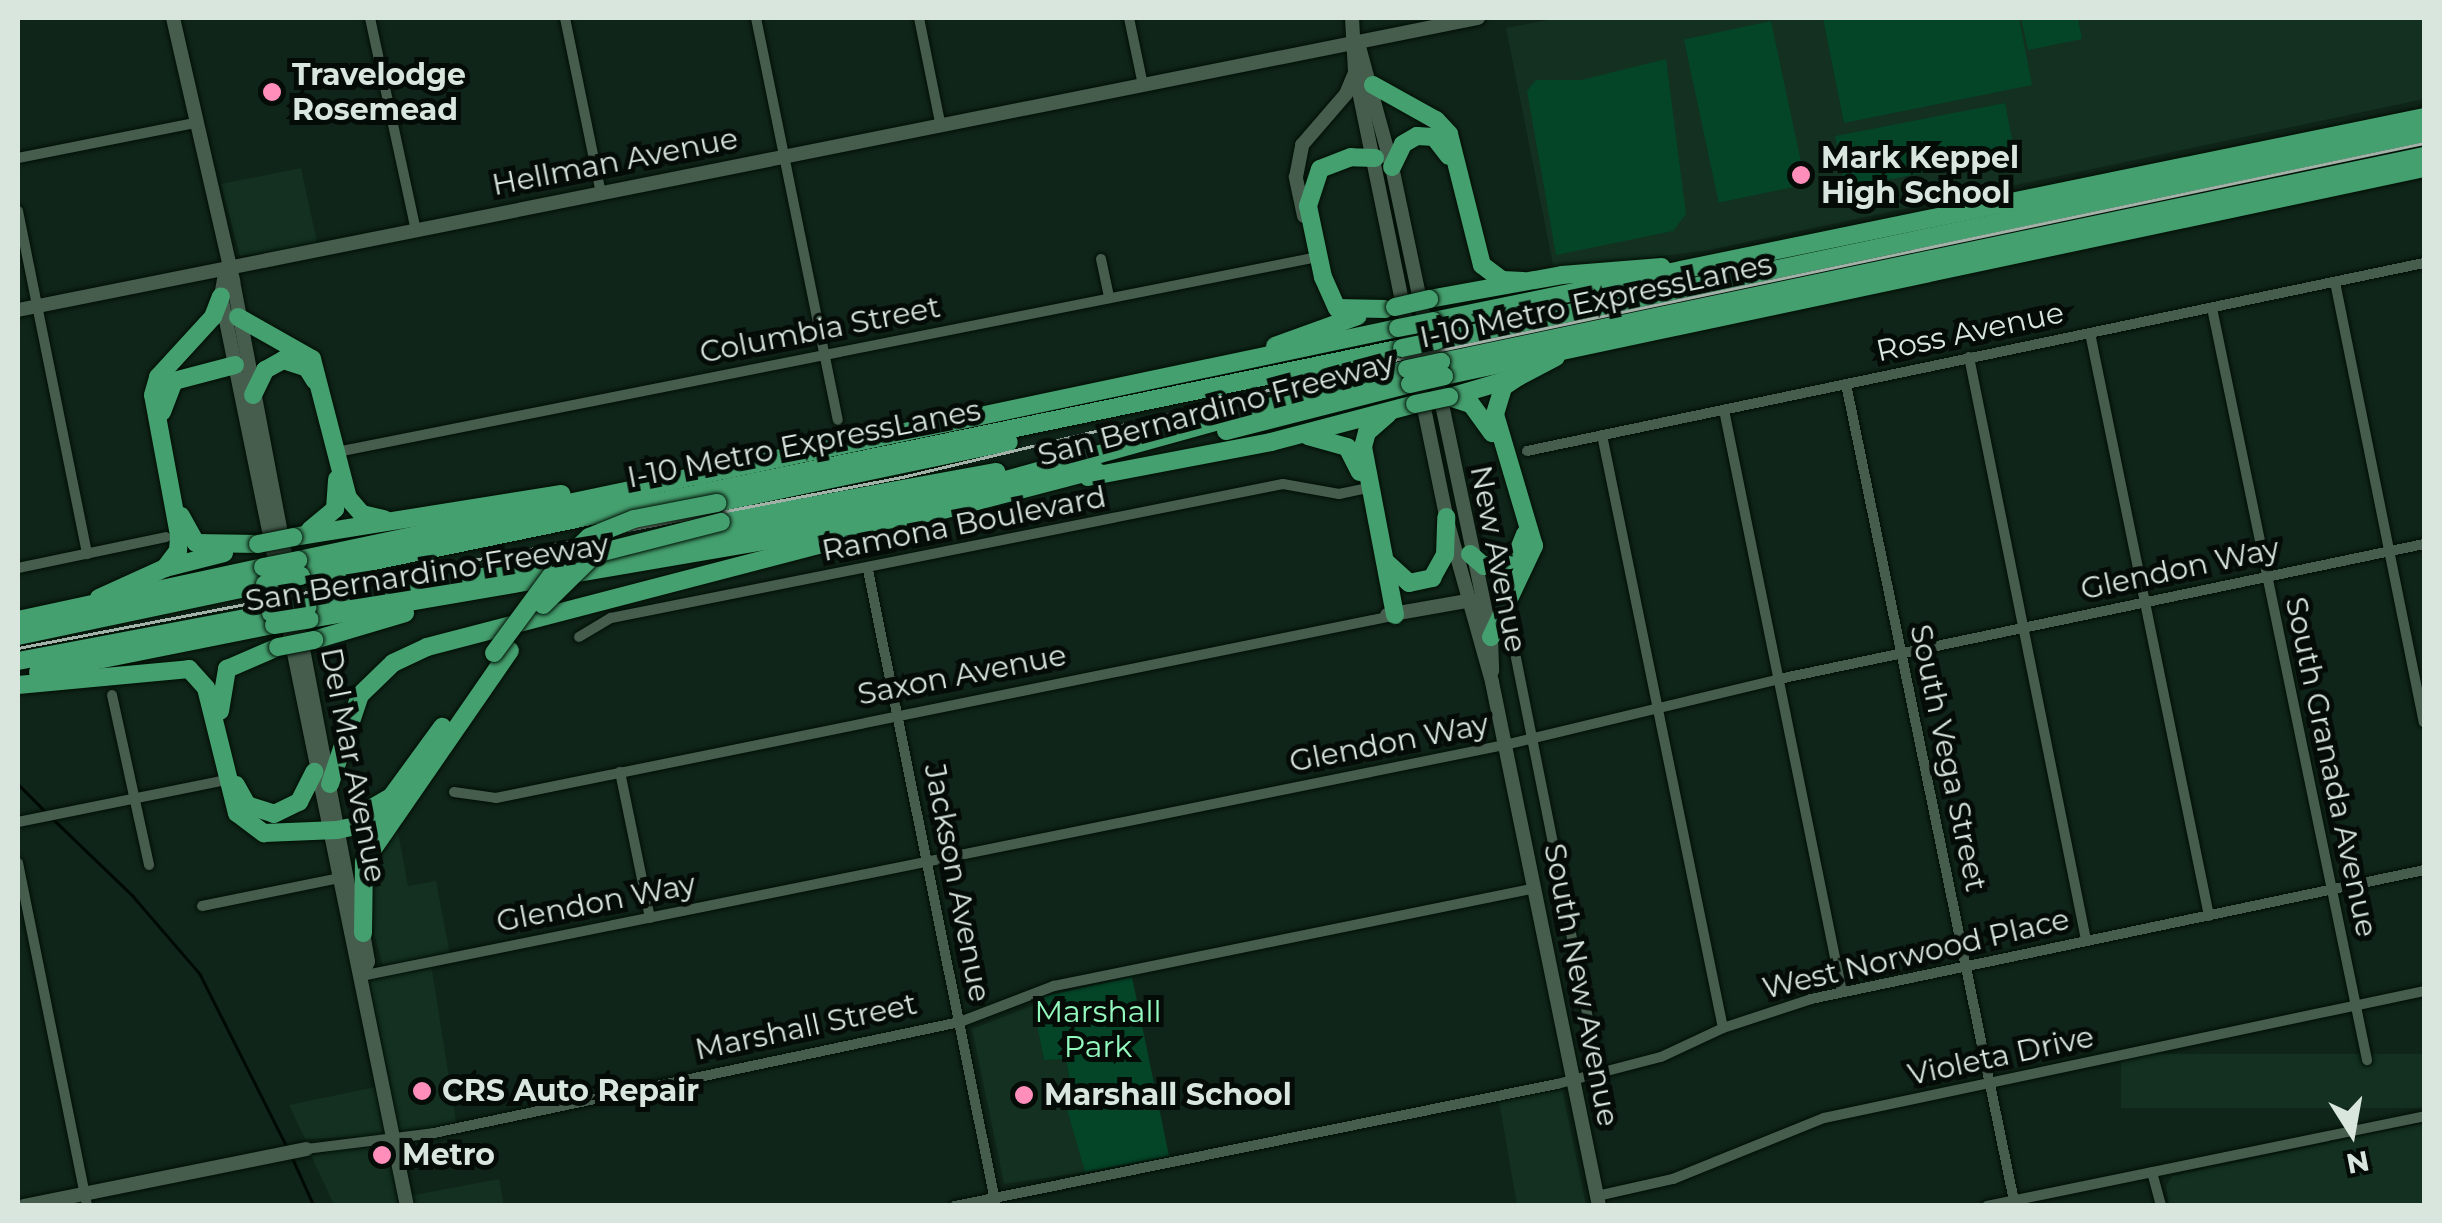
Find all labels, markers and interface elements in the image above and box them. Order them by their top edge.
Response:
place label: Travelodge Rosemead [292,57,466,128]
marker: Travelodge Rosemead [261,81,283,103]
street label: Hellman Avenue [489,121,741,203]
place label: Mark Keppel High School [1821,140,2019,210]
marker: Mark Keppel High School [1790,164,1812,186]
street label: I-10 Metro ExpressLanes [1417,246,1775,356]
street label: Columbia Street [697,289,943,371]
street label: Ross Avenue [1873,295,2067,369]
street label: San Bernardino Freeway [1034,344,1398,474]
street label: I-10 Metro ExpressLanes [624,392,984,496]
street label: New Avenue [1462,462,1534,656]
street label: Ramona Boulevard [819,479,1109,569]
street label: San Bernardino Freeway [243,526,611,620]
street label: Glendon Way [2077,530,2283,608]
street label: South Granada Avenue [2277,594,2385,940]
street label: South Vega Street [1902,621,1994,895]
street label: Saxon Avenue [855,637,1069,713]
street label: Del Mar Avenue [313,645,393,885]
street label: Glendon Way [1286,706,1492,780]
street label: Jackson Avenue [916,761,998,1005]
street label: South New Avenue [1536,841,1626,1129]
street label: Glendon Way [493,866,699,940]
street label: West Norwood Place [1759,901,2073,1007]
street label: Marshall Street [692,986,920,1068]
park label: Marshall Park [1034,994,1162,1064]
street label: Violeta Drive [1905,1019,2097,1093]
place label: CRS Auto Repair [442,1073,699,1109]
place label: Marshall School [1044,1077,1292,1113]
marker: CRS Auto Repair [411,1080,433,1102]
north arrow [2302,1083,2402,1183]
marker: Marshall School [1013,1084,1035,1106]
place label: Metro [402,1137,495,1173]
marker: Metro [371,1144,393,1166]
text: N [2343,1144,2372,1181]

